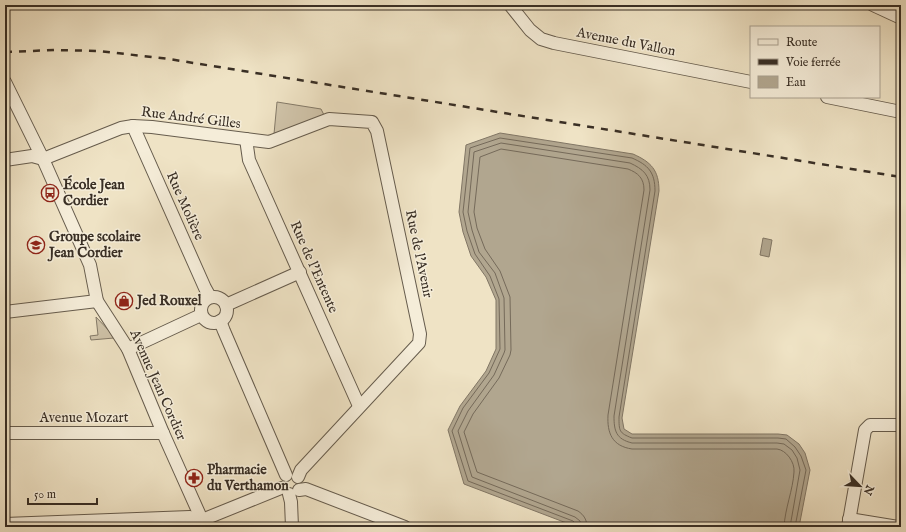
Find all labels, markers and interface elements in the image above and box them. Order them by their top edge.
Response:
street label: Avenue du Vallon [574,23,678,61]
legend [750,26,880,98]
text: Route [786,35,818,50]
text: Voie ferrée [785,55,841,70]
text: Eau [786,75,806,90]
street label: Rue André Gilles [140,103,242,133]
street label: Rue Molière [162,169,208,244]
place label: École Jean Cordier [63,175,125,210]
bus stop icon: École Jean Cordier [40,183,60,203]
street label: Rue de l'Avenir [401,208,437,300]
street label: Rue de l'Entente [286,218,343,316]
place label: Groupe scolaire Jean Cordier [47,228,141,262]
school or university icon: Groupe scolaire Jean Cordier [26,235,46,255]
shop icon: Jed Rouxel [114,291,134,311]
place label: Jed Rouxel [135,292,203,310]
street label: Avenue Jean Cordier [125,326,191,443]
street label: Avenue Mozart [39,409,129,427]
place label: Pharmacie du Verthamon [207,461,289,495]
north arrow [840,466,880,506]
pharmacy icon: Pharmacie du Verthamon [184,468,204,488]
scale bar [28,480,97,506]
text: N [860,482,877,498]
text: 50 m [34,487,56,502]

